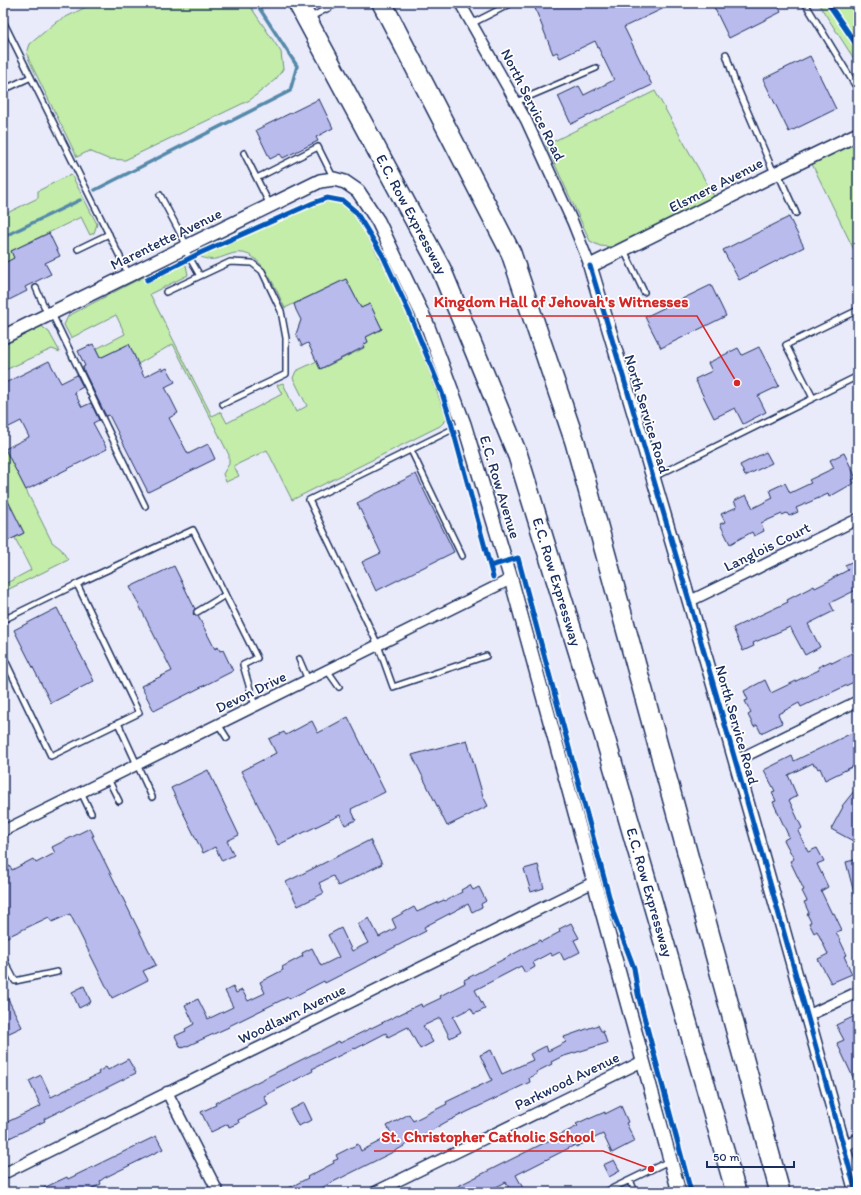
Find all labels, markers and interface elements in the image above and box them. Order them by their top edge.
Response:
street label: North Service Road [497,46,569,165]
street label: E.C. Row Expressway [372,151,451,277]
street label: Elsmere Avenue [666,154,766,216]
street label: Marentette Avenue [107,204,225,274]
callout: Kingdom Hall of Jehovah's Witnesses [426,288,697,316]
text: Kingdom Hall of Jehovah's Witnesses [434,292,688,312]
street label: North Service Road [620,352,674,476]
street label: E.C. Row Avenue [476,433,524,541]
street label: E.C. Row Expressway [529,515,585,649]
street label: Langlois Court [721,518,814,576]
street label: North Service Road [711,663,763,787]
street label: Devon Drive [213,667,289,717]
street label: E.C. Row Expressway [622,826,677,959]
street label: Woodlawn Avenue [235,980,349,1048]
street label: Parkwood Avenue [512,1048,622,1114]
callout: St. Christopher Catholic School [374,1123,603,1151]
text: St. Christopher Catholic School [381,1127,595,1147]
scale bar [707,1143,794,1169]
text: 50 m [713,1150,739,1164]

